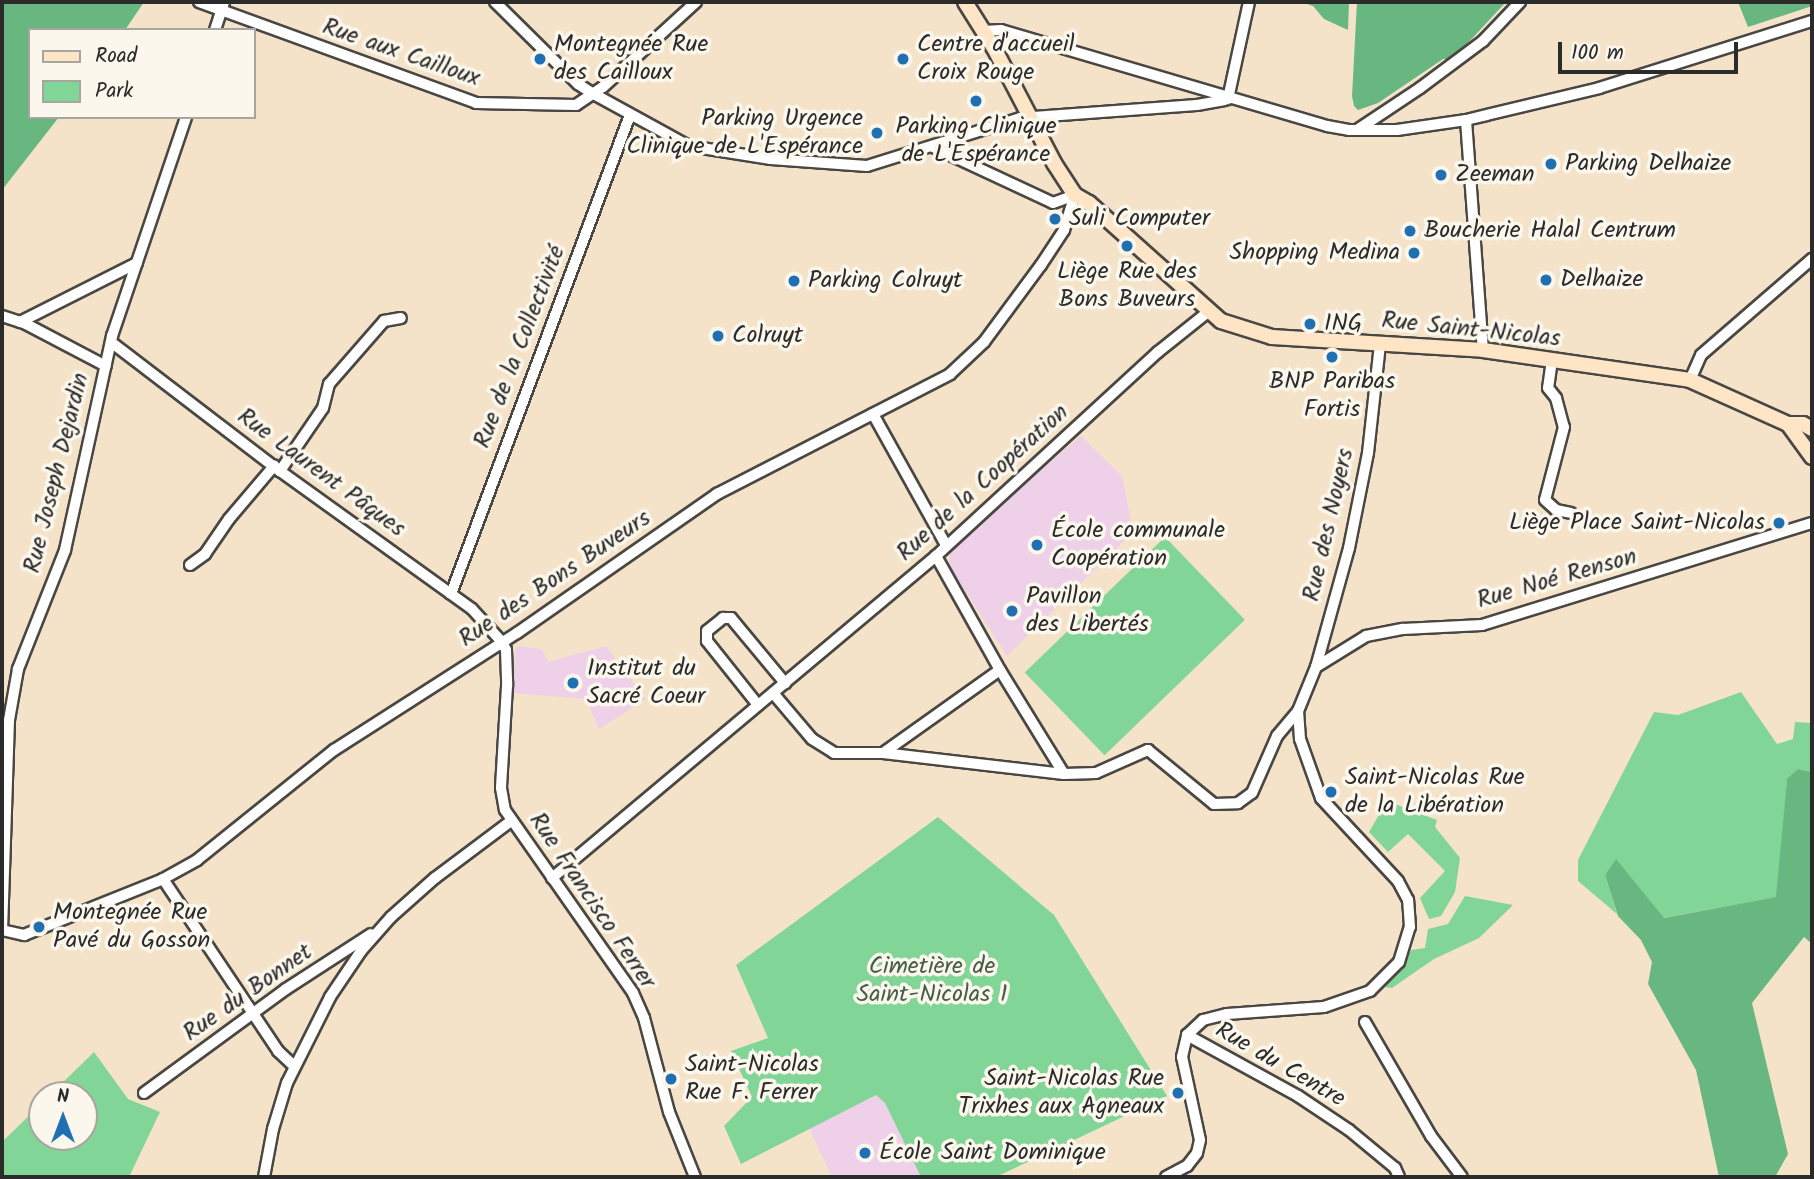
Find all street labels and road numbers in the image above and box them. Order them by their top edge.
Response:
street label: Rue aux Cailloux [319,13,483,93]
street label: Rue de la Collectivité [468,242,572,452]
street label: Rue Saint-Nicolas [1380,306,1562,354]
street label: Rue Joseph Dejardin [18,370,96,576]
street label: Rue de la Coopération [891,398,1075,568]
street label: Rue Laurent Pâques [231,402,411,544]
street label: Rue des Noyers [1297,446,1361,604]
street label: Rue des Bons Buveurs [454,504,656,654]
street label: Rue Noé Renson [1474,542,1640,616]
street label: Rue Francisco Ferrer [522,807,662,995]
street label: Rue du Bonnet [178,938,318,1048]
street label: Rue du Centre [1210,1016,1350,1114]

